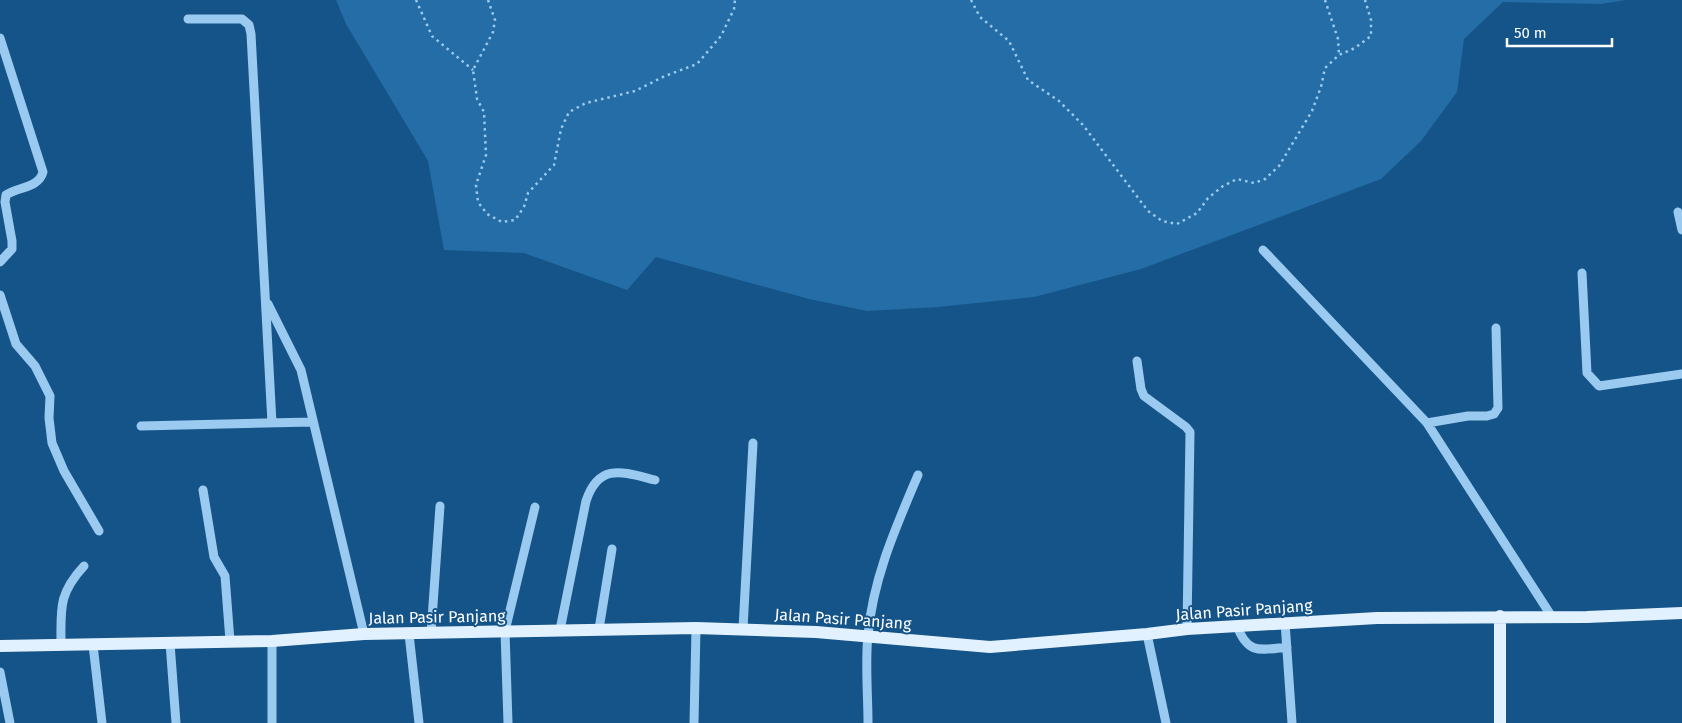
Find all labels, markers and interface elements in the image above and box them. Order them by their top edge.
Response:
scale bar [1507,15,1612,47]
text: 50 m [1514,24,1547,42]
street label: Jalan Pasir Panjang [1175,596,1314,624]
street label: Jalan Pasir Panjang [774,605,913,633]
street label: Jalan Pasir Panjang [368,606,506,628]

